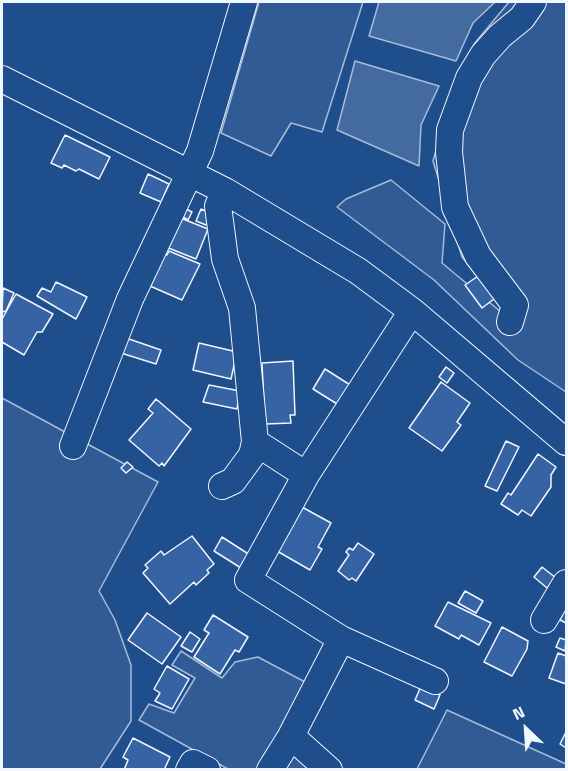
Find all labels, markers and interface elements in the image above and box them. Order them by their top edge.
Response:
north arrow [496,699,556,759]
text: N [508,699,528,726]

